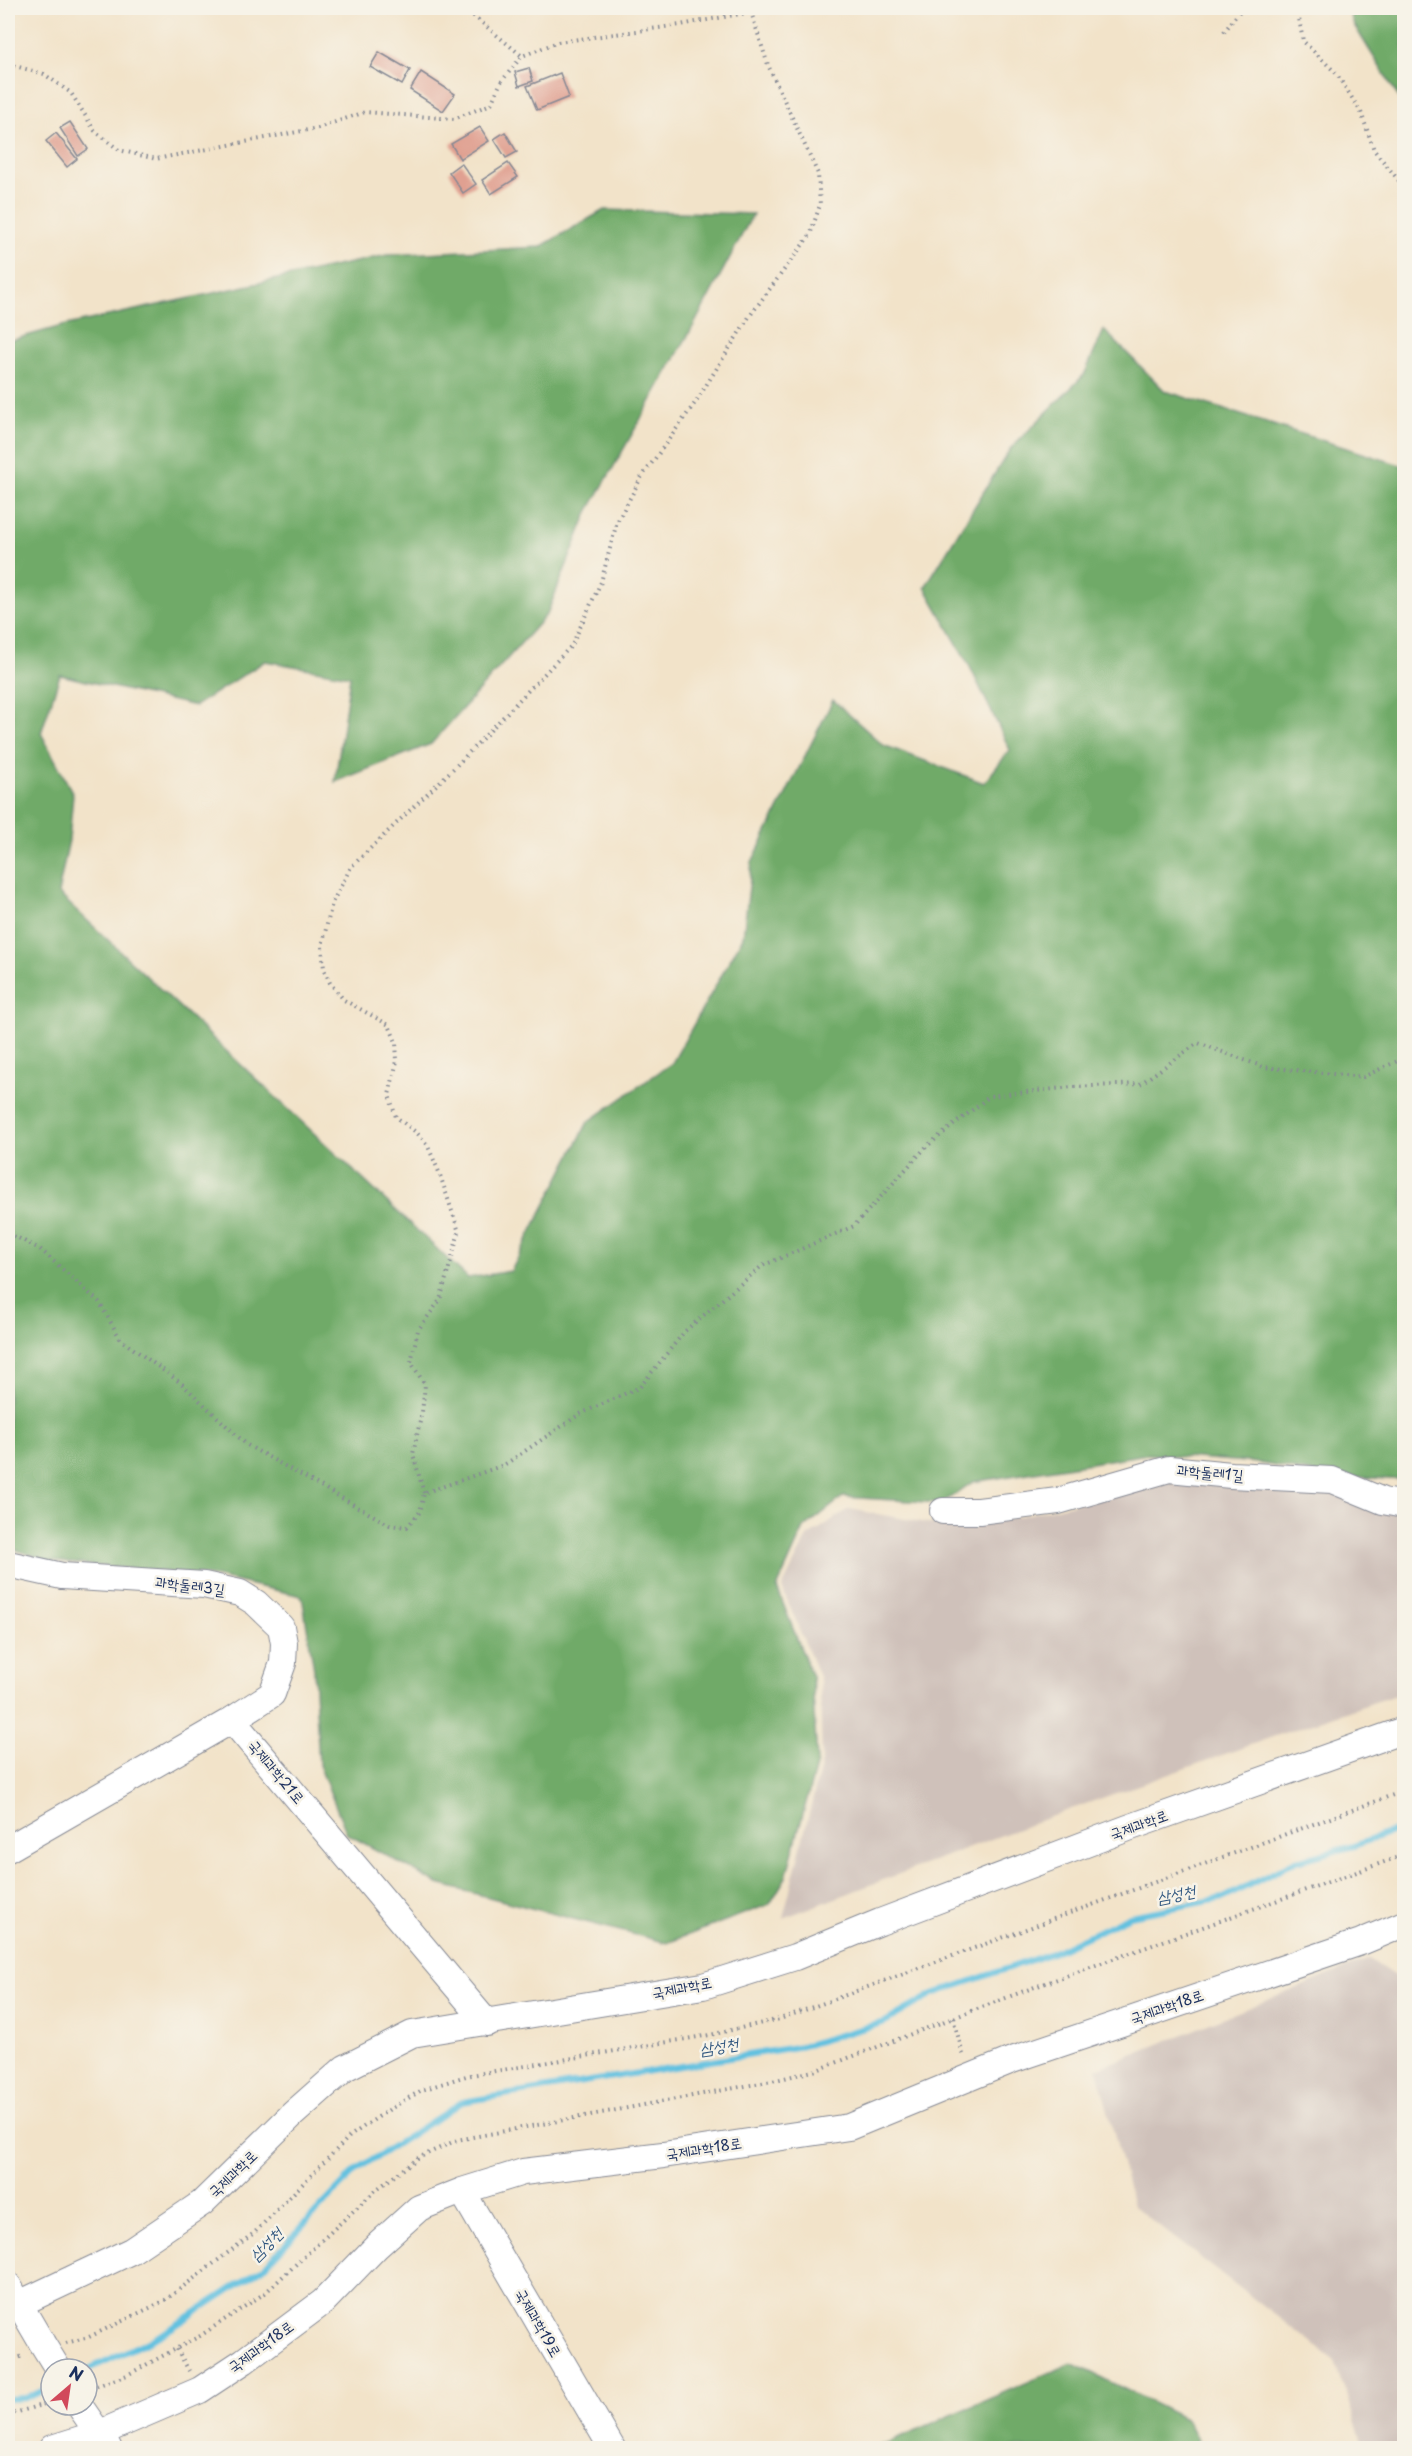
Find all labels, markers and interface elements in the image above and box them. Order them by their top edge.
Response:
street label: 과학둘레1길 [1176,1457,1245,1486]
street label: 과학둘레3길 [154,1569,226,1600]
street label: 국제과학21로 [243,1734,311,1808]
street label: 국제과학로 [1106,1802,1171,1845]
water label: 삼성천 [1155,1877,1199,1908]
street label: 국제과학로 [650,1969,714,2004]
street label: 국제과학18로 [1127,1982,1206,2029]
water label: 삼성천 [698,2030,742,2060]
street label: 국제과학18로 [664,2130,743,2165]
street label: 국제과학로 [202,2144,262,2202]
water label: 삼성천 [243,2220,289,2265]
street label: 국제과학19로 [510,2284,568,2361]
street label: 국제과학18로 [222,2314,298,2378]
north arrow [39,2357,99,2417]
text: N [65,2359,88,2387]

